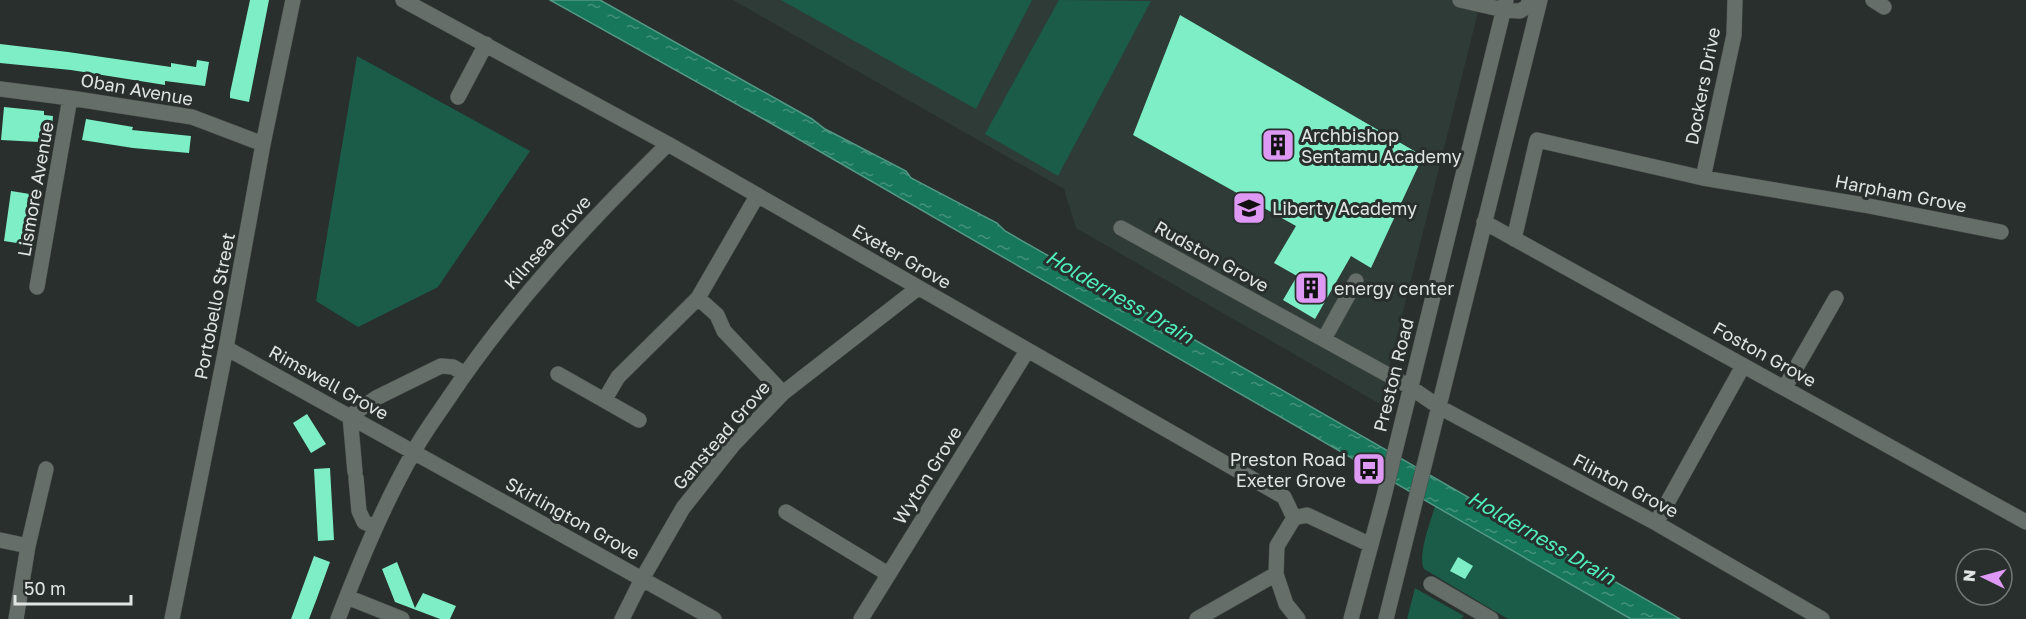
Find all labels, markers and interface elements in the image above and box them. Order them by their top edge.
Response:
street label: Dockers Drive [1680,25,1724,147]
street label: Oban Avenue [79,68,195,110]
street label: Lismore Avenue [12,120,58,258]
place label: Archbishop Sentamu Academy [1301,124,1462,167]
building icon: Archbishop Sentamu Academy [1260,127,1296,163]
street label: Harpham Grove [1833,169,1969,217]
street label: Kilnsea Grove [499,190,595,294]
school or university icon: Liberty Academy [1231,190,1267,226]
place label: Liberty Academy [1272,197,1417,219]
street label: Rudston Grove [1151,216,1273,296]
street label: Exeter Grove [849,219,955,293]
street label: Portobello Street [189,231,239,381]
water label: Holderness Drain [1042,244,1198,348]
building icon: energy center [1293,270,1329,306]
place label: energy center [1334,277,1454,299]
street label: Preston Road [1368,316,1418,434]
street label: Foston Grove [1710,317,1820,391]
street label: Rimswell Grove [265,340,393,424]
street label: Ganstead Grove [668,376,774,494]
street label: Wyton Grove [888,422,966,528]
place label: Preston Road Exeter Grove [1230,448,1346,491]
street label: Flinton Grove [1570,448,1682,522]
bus stop icon: Preston Road Exeter Grove [1351,451,1387,487]
street label: Skirlington Grove [502,472,644,564]
water label: Holderness Drain [1464,485,1620,589]
north arrow [1954,547,2014,607]
scale bar [15,568,130,606]
text: N [1959,569,1980,583]
text: 50 m [24,577,66,599]

